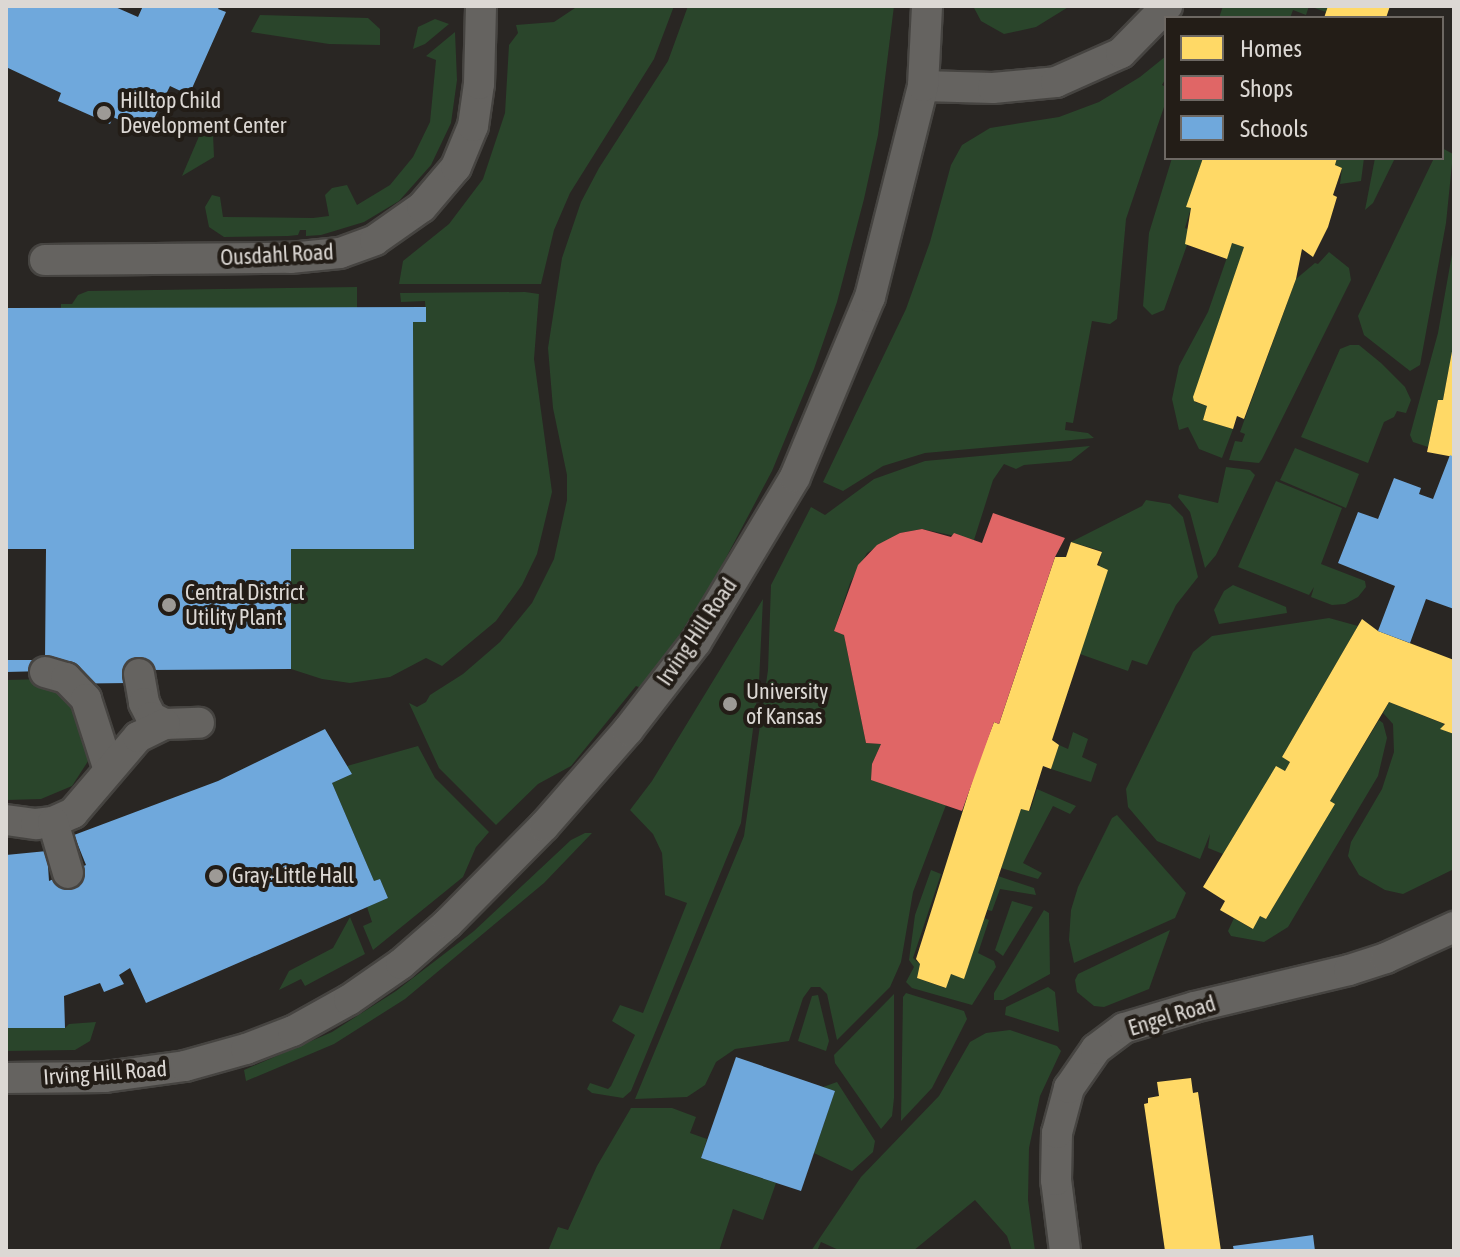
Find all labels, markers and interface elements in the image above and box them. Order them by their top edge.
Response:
legend [1164,16,1444,160]
text: Homes [1240,35,1302,62]
text: Shops [1240,75,1293,102]
place label: Hilltop Child Development Center [120,87,286,138]
marker: Hilltop Child Development Center [95,104,113,122]
text: Schools [1240,115,1308,142]
street label: Ousdahl Road [220,239,334,271]
street label: Irving Hill Road [651,573,743,691]
place label: Central District Utility Plant [185,579,305,630]
marker: Central District Utility Plant [160,596,178,614]
place label: University of Kansas [746,678,828,730]
marker: University of Kansas [721,695,739,713]
place label: Gray-Little Hall [232,863,354,889]
marker: Gray-Little Hall [207,867,225,885]
street label: Engel Road [1125,990,1219,1042]
street label: Irving Hill Road [42,1056,168,1090]

